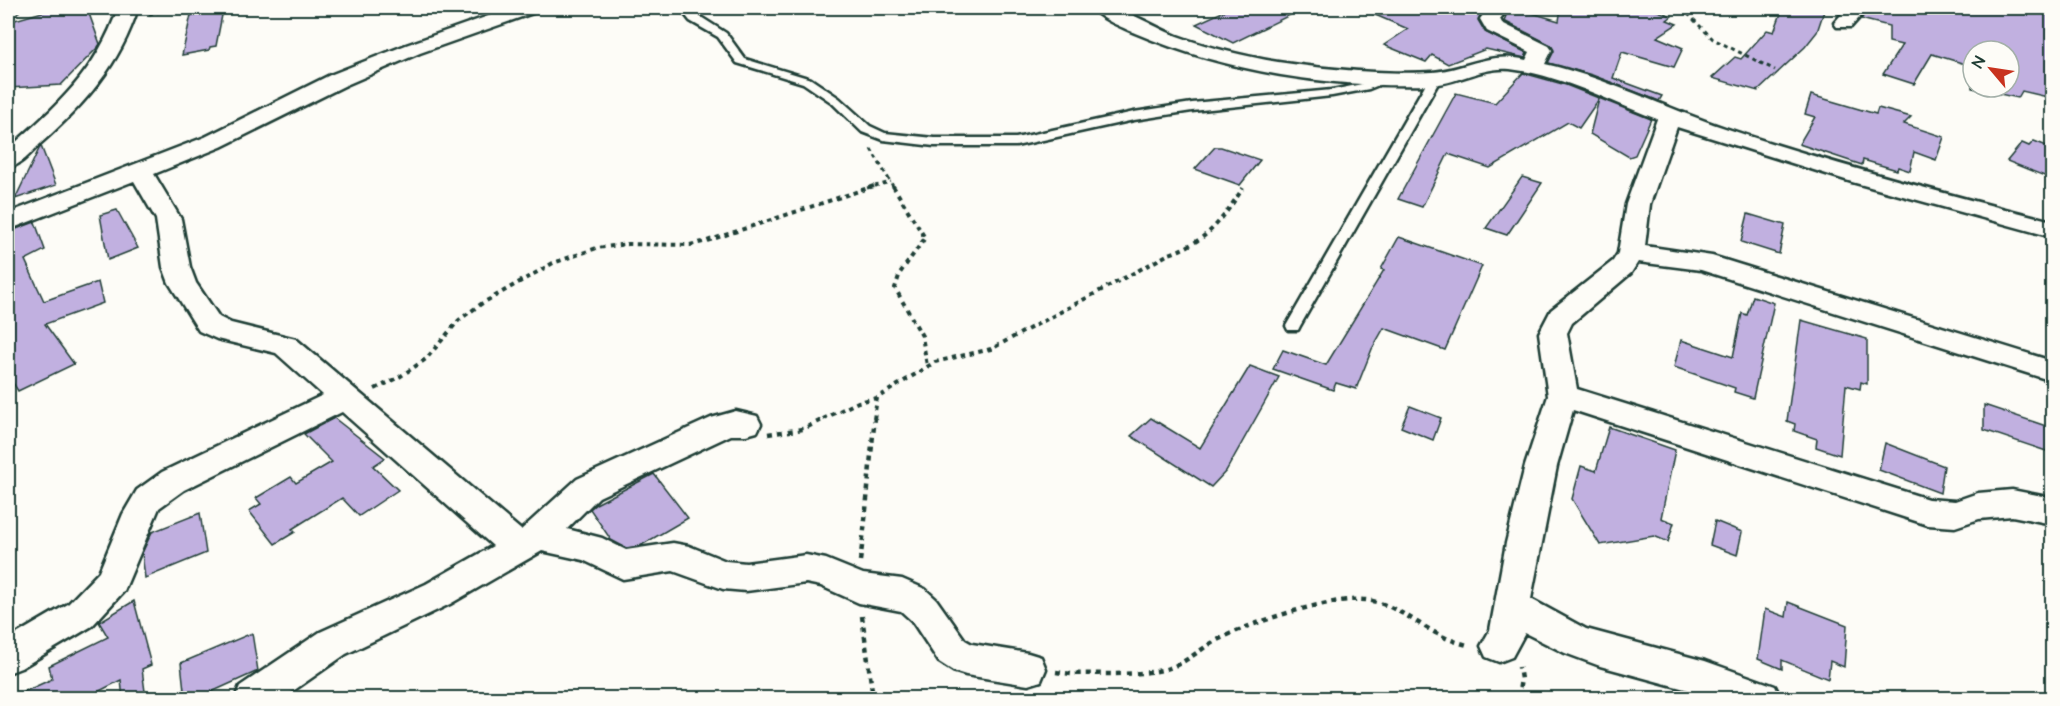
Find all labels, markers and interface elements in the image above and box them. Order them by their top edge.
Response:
north arrow [1961,39,2021,99]
text: N [1967,52,1991,72]

